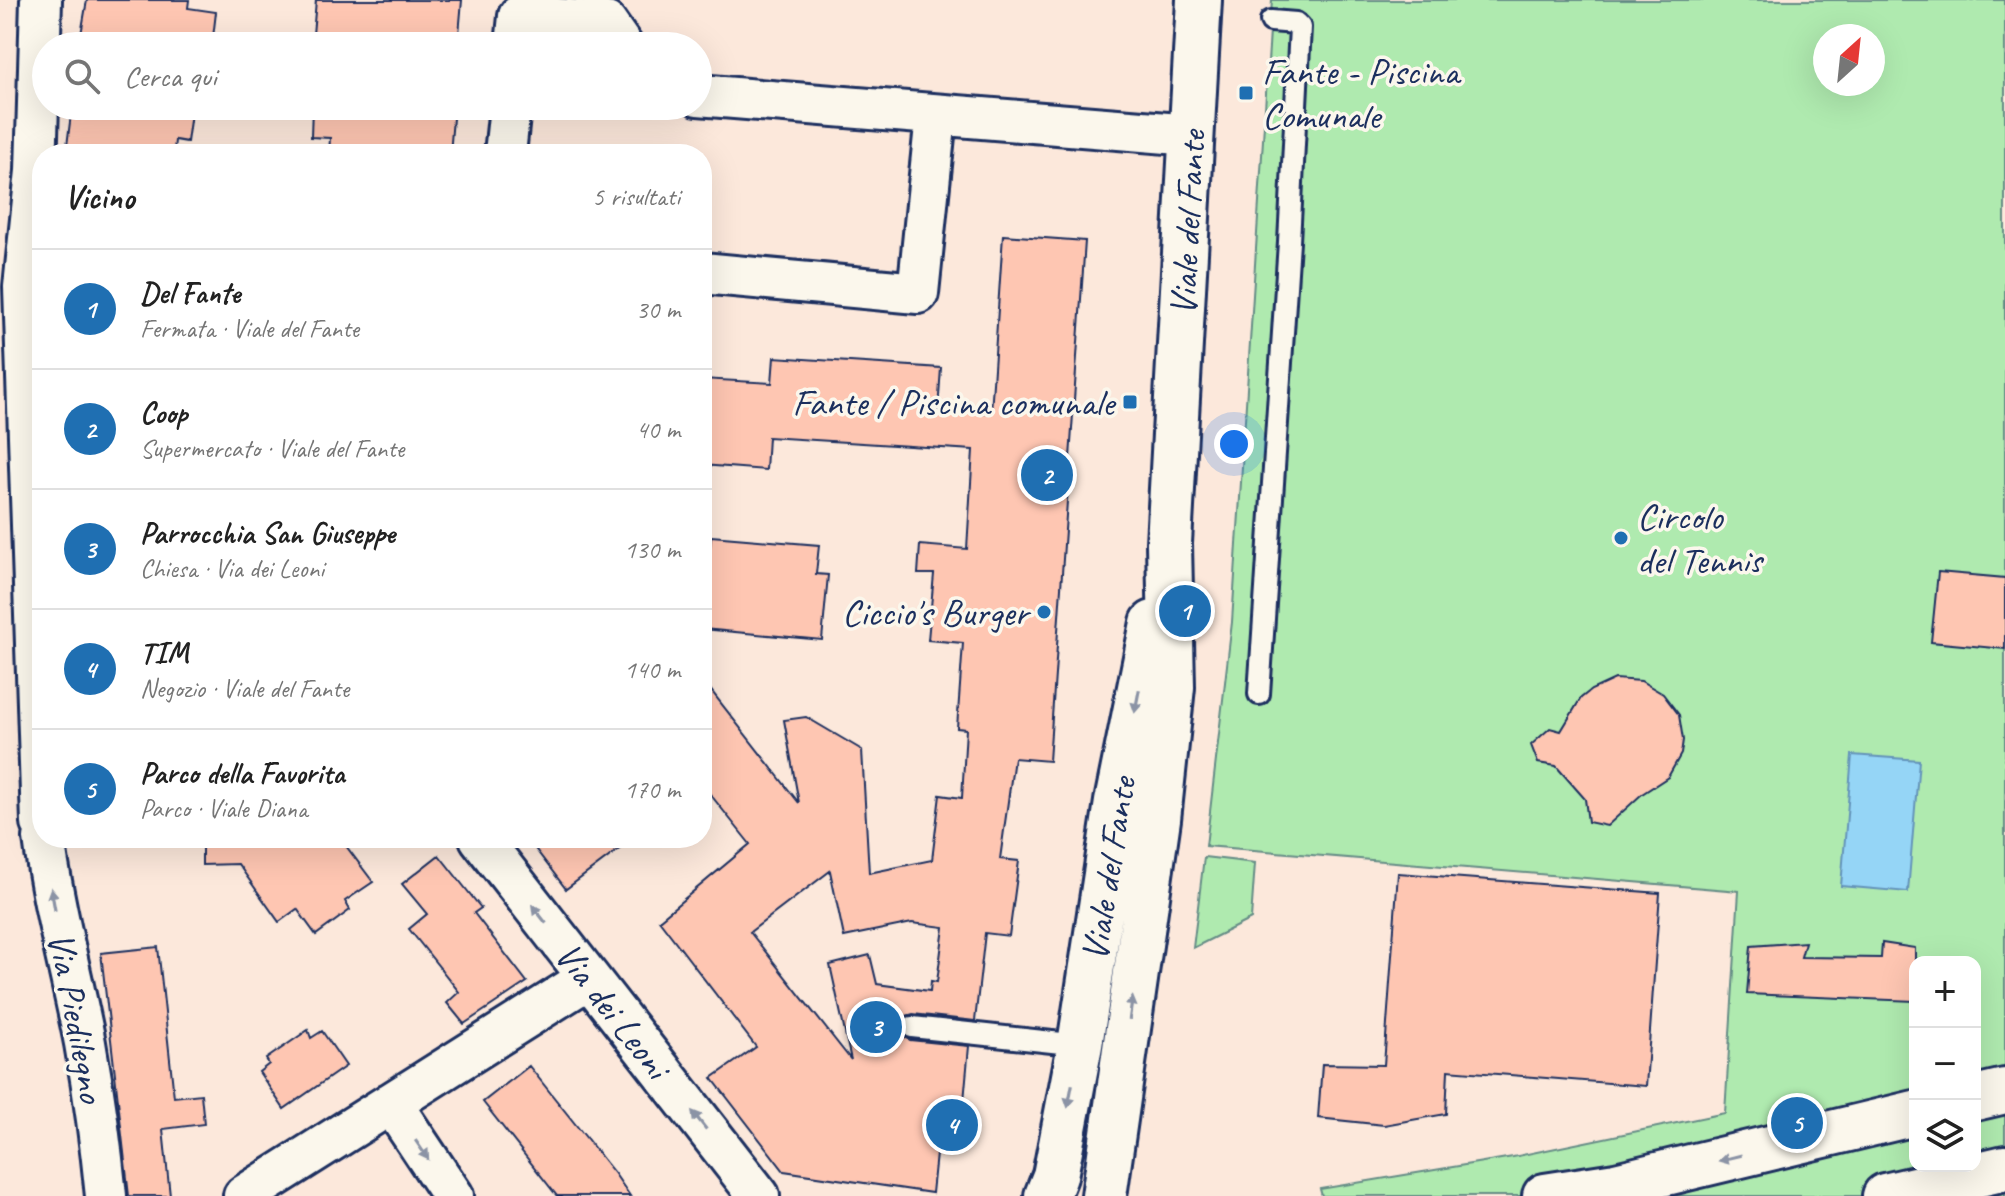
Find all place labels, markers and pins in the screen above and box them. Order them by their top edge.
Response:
place label: Fante - Piscina Comunale [1262,48,1462,139]
marker: Fante - Piscina Comunale [1237,84,1255,102]
place label: Fante / Piscina comunale [792,379,1117,426]
marker: Fante / Piscina comunale [1121,393,1139,411]
pin: 2 [1021,445,1073,505]
place label: Circolo del Tennis [1637,493,1765,584]
marker: Circolo del Tennis [1612,529,1630,547]
pin: 1 [1159,581,1211,641]
place label: Ciccio's Burger [842,589,1032,636]
marker: Ciccio's Burger [1035,603,1053,621]
pin: 3 [850,997,902,1057]
pin: 5 [1771,1093,1823,1153]
pin: 4 [926,1095,978,1155]

